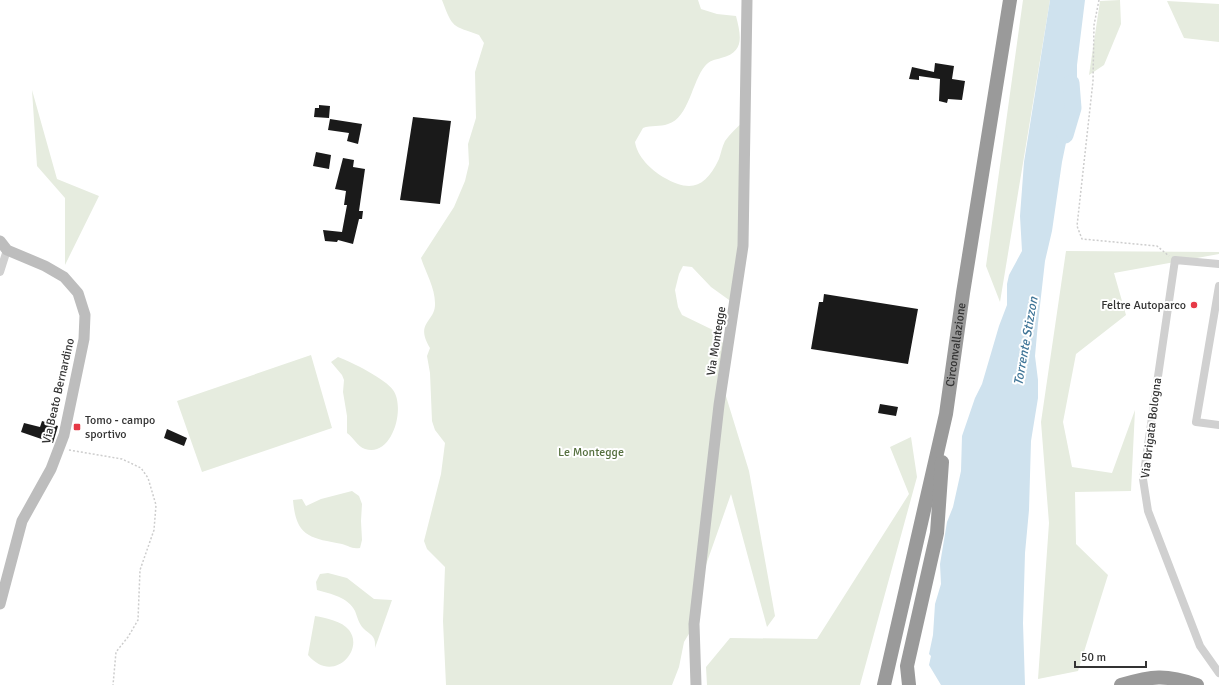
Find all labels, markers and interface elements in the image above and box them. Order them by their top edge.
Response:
water label: Torrente Stizzon [1010,295,1042,387]
place label: Feltre Autoparco [1101,298,1186,313]
marker: Feltre Autoparco [1189,300,1199,310]
street label: Circonvallazione [943,302,970,388]
street label: Via Montegge [704,305,729,377]
street label: Via Beato Bernardino [39,337,78,445]
street label: Via Brigata Bologna [1138,377,1165,479]
place label: Tomo - campo sportivo [85,413,155,442]
marker: Tomo - campo sportivo [72,422,82,432]
park label: Le Montegge [558,445,624,460]
scale bar [1075,643,1146,669]
text: 50 m [1081,650,1106,665]

